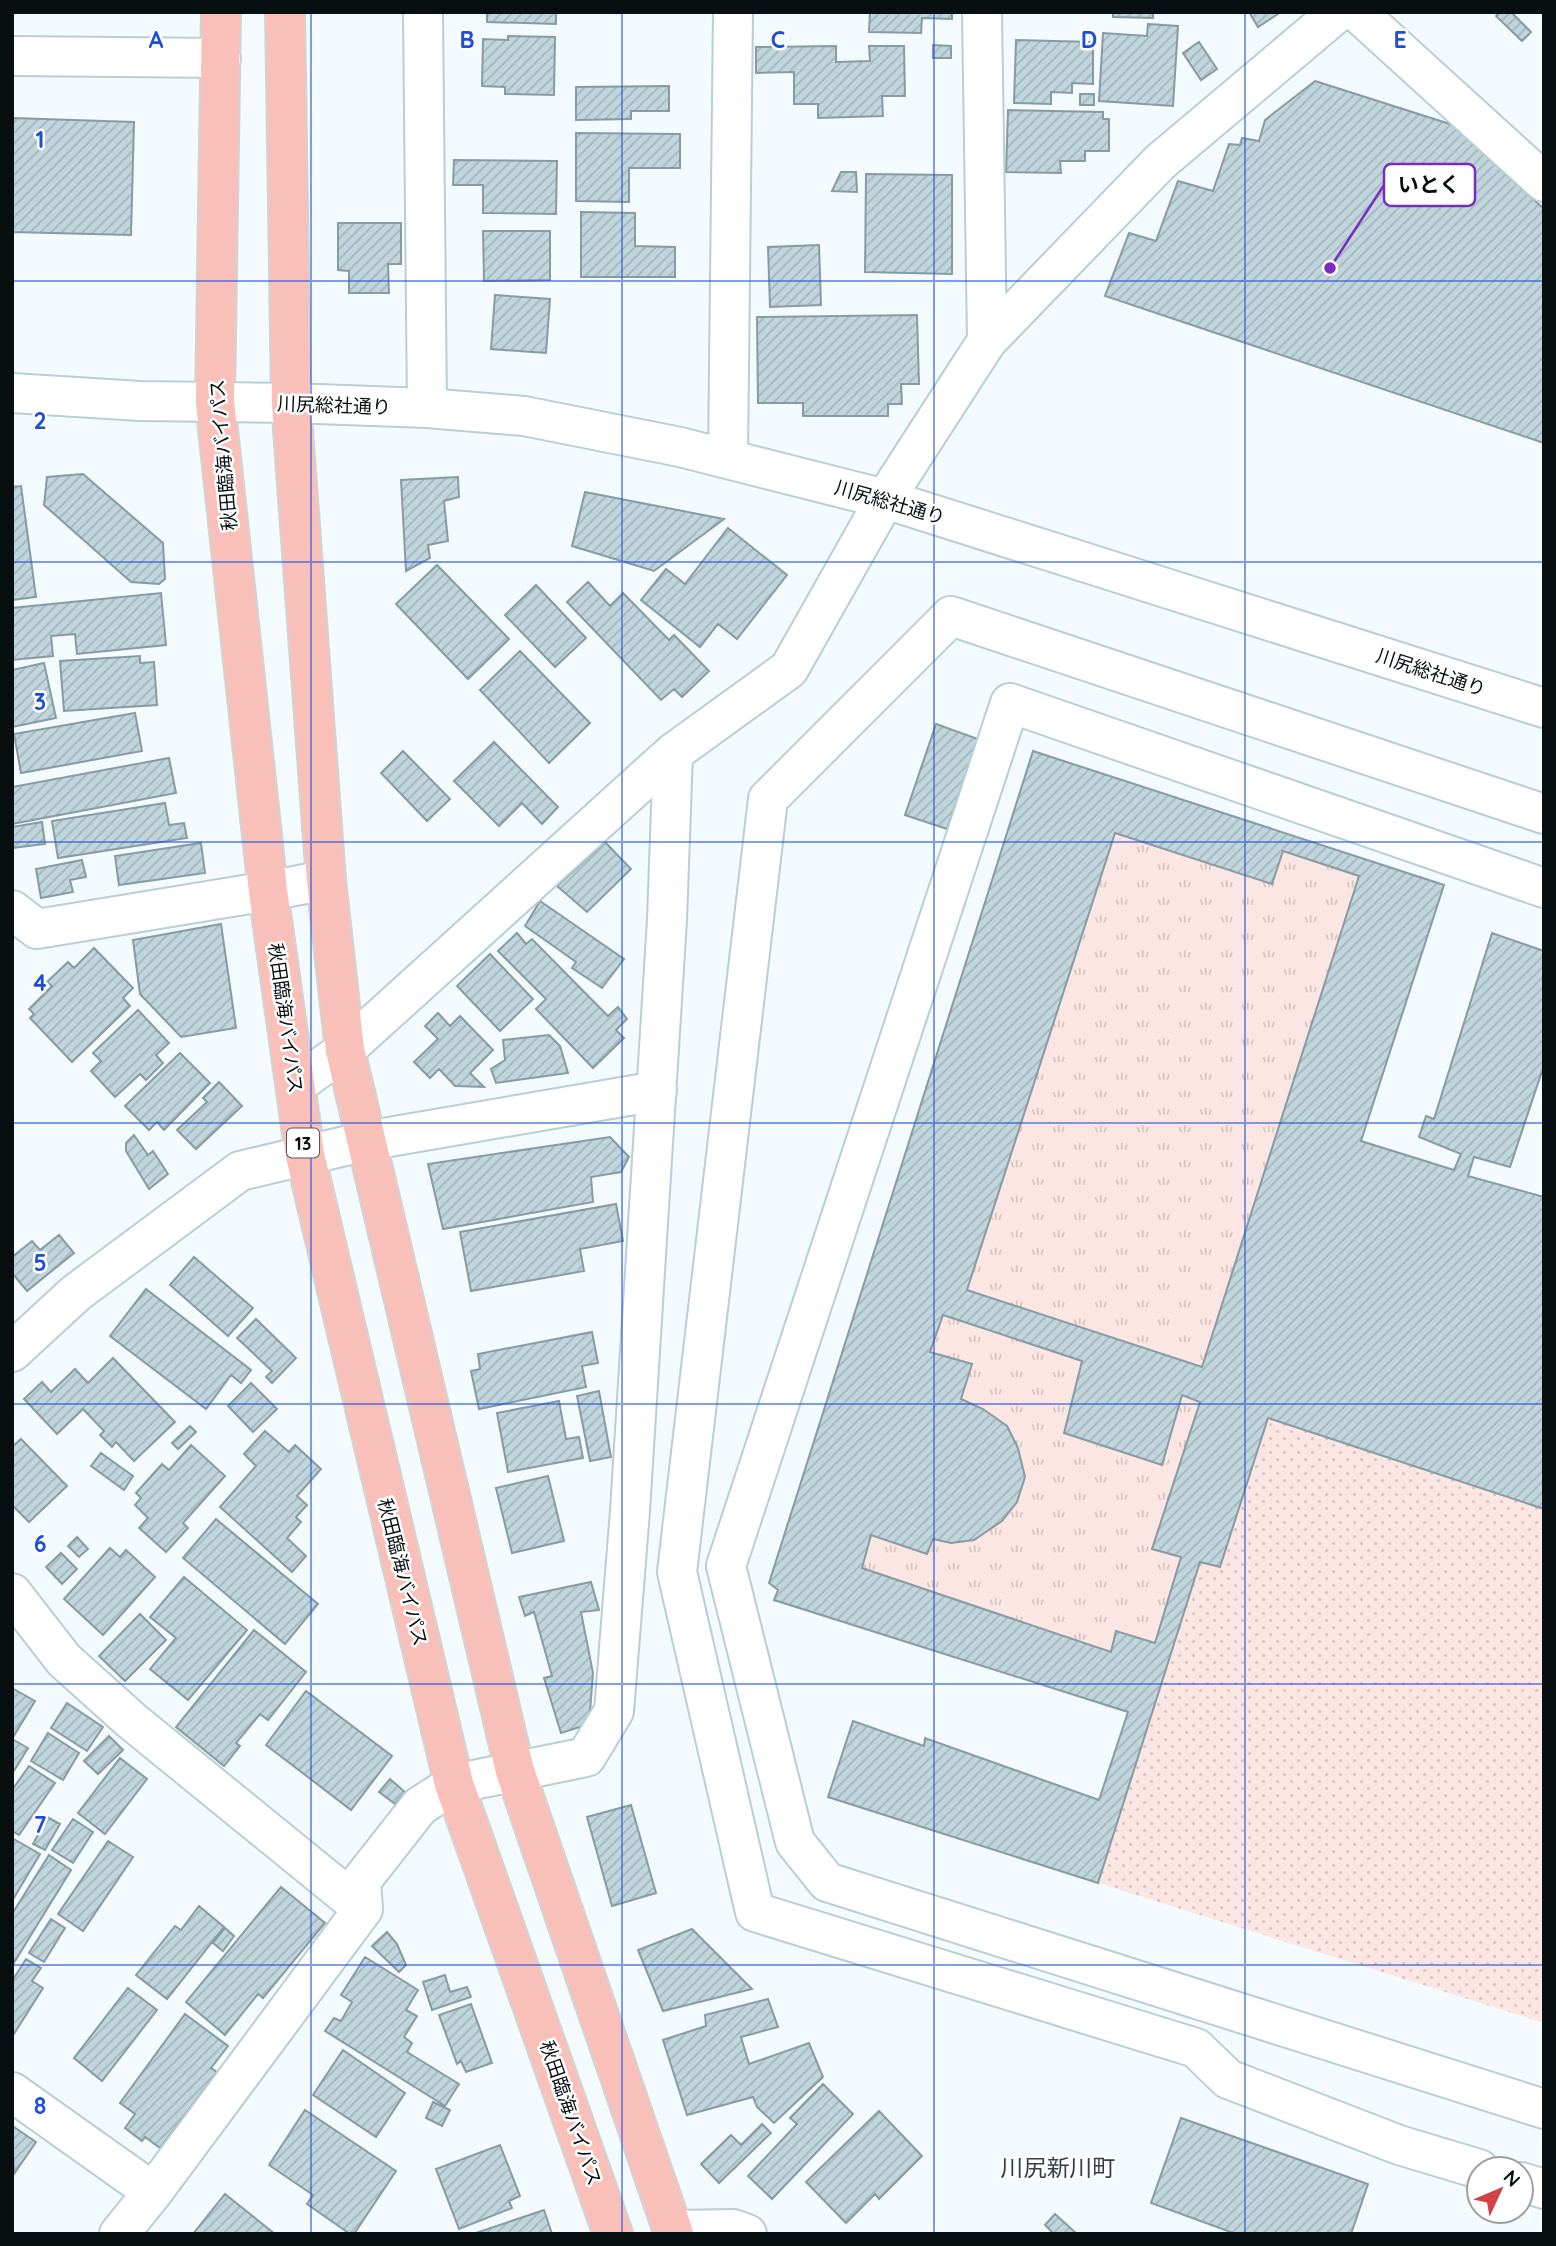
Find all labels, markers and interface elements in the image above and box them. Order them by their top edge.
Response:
text: A [149,25,164,54]
text: B [459,25,475,54]
text: C [771,25,785,54]
text: D [1081,25,1097,54]
text: E [1393,25,1407,54]
text: 1 [36,125,44,154]
callout: いとく [1384,164,1475,206]
text: いとく [1398,171,1460,197]
street label: 秋田臨海バイパス [204,378,242,532]
street label: 川尻総社通り [277,391,391,419]
text: 2 [33,406,47,435]
street label: 川尻総社通り [832,475,948,529]
street label: 川尻総社通り [1373,643,1489,701]
text: 3 [34,687,46,716]
street label: 秋田臨海バイパス [264,941,308,1095]
text: 4 [33,968,47,997]
road number: 13 [287,1128,319,1158]
text: 5 [33,1248,47,1277]
street label: 秋田臨海バイパス [373,1496,433,1648]
text: 6 [34,1529,46,1558]
text: 7 [34,1810,47,1839]
street label: 秋田臨海バイパス [535,2037,607,2189]
text: 8 [34,2091,46,2120]
district label: 川尻新川町 [1001,2153,1116,2182]
north arrow [1465,2155,1535,2225]
text: N [1499,2165,1526,2192]

